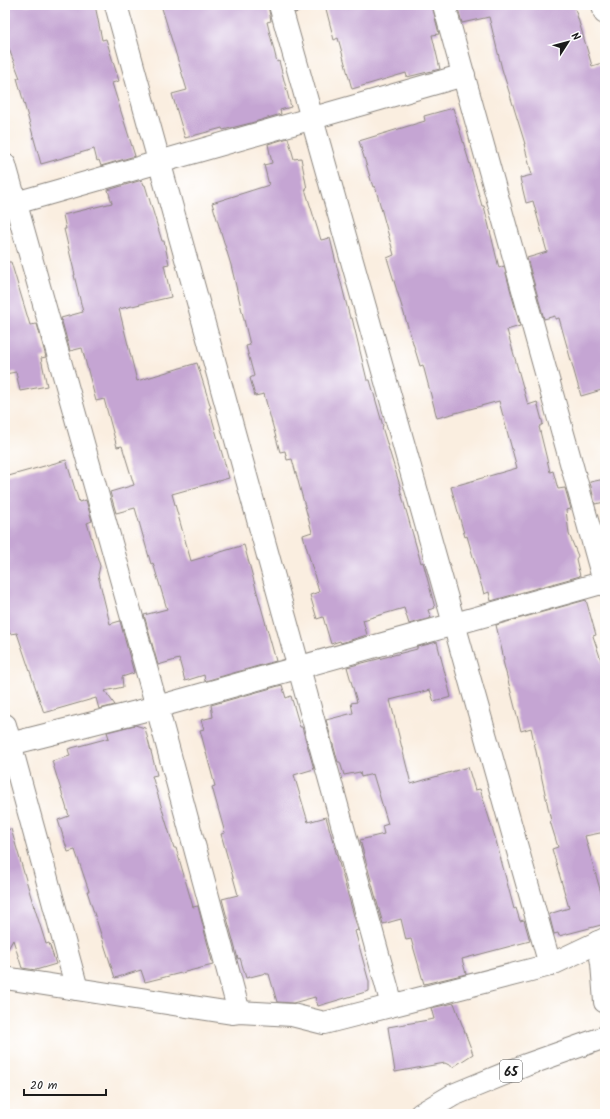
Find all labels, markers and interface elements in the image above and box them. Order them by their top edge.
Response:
north arrow [548,22,588,62]
text: N [566,29,585,45]
road number: 65 [500,1060,522,1082]
scale bar [24,1071,106,1097]
text: 20 m [30,1076,58,1095]

